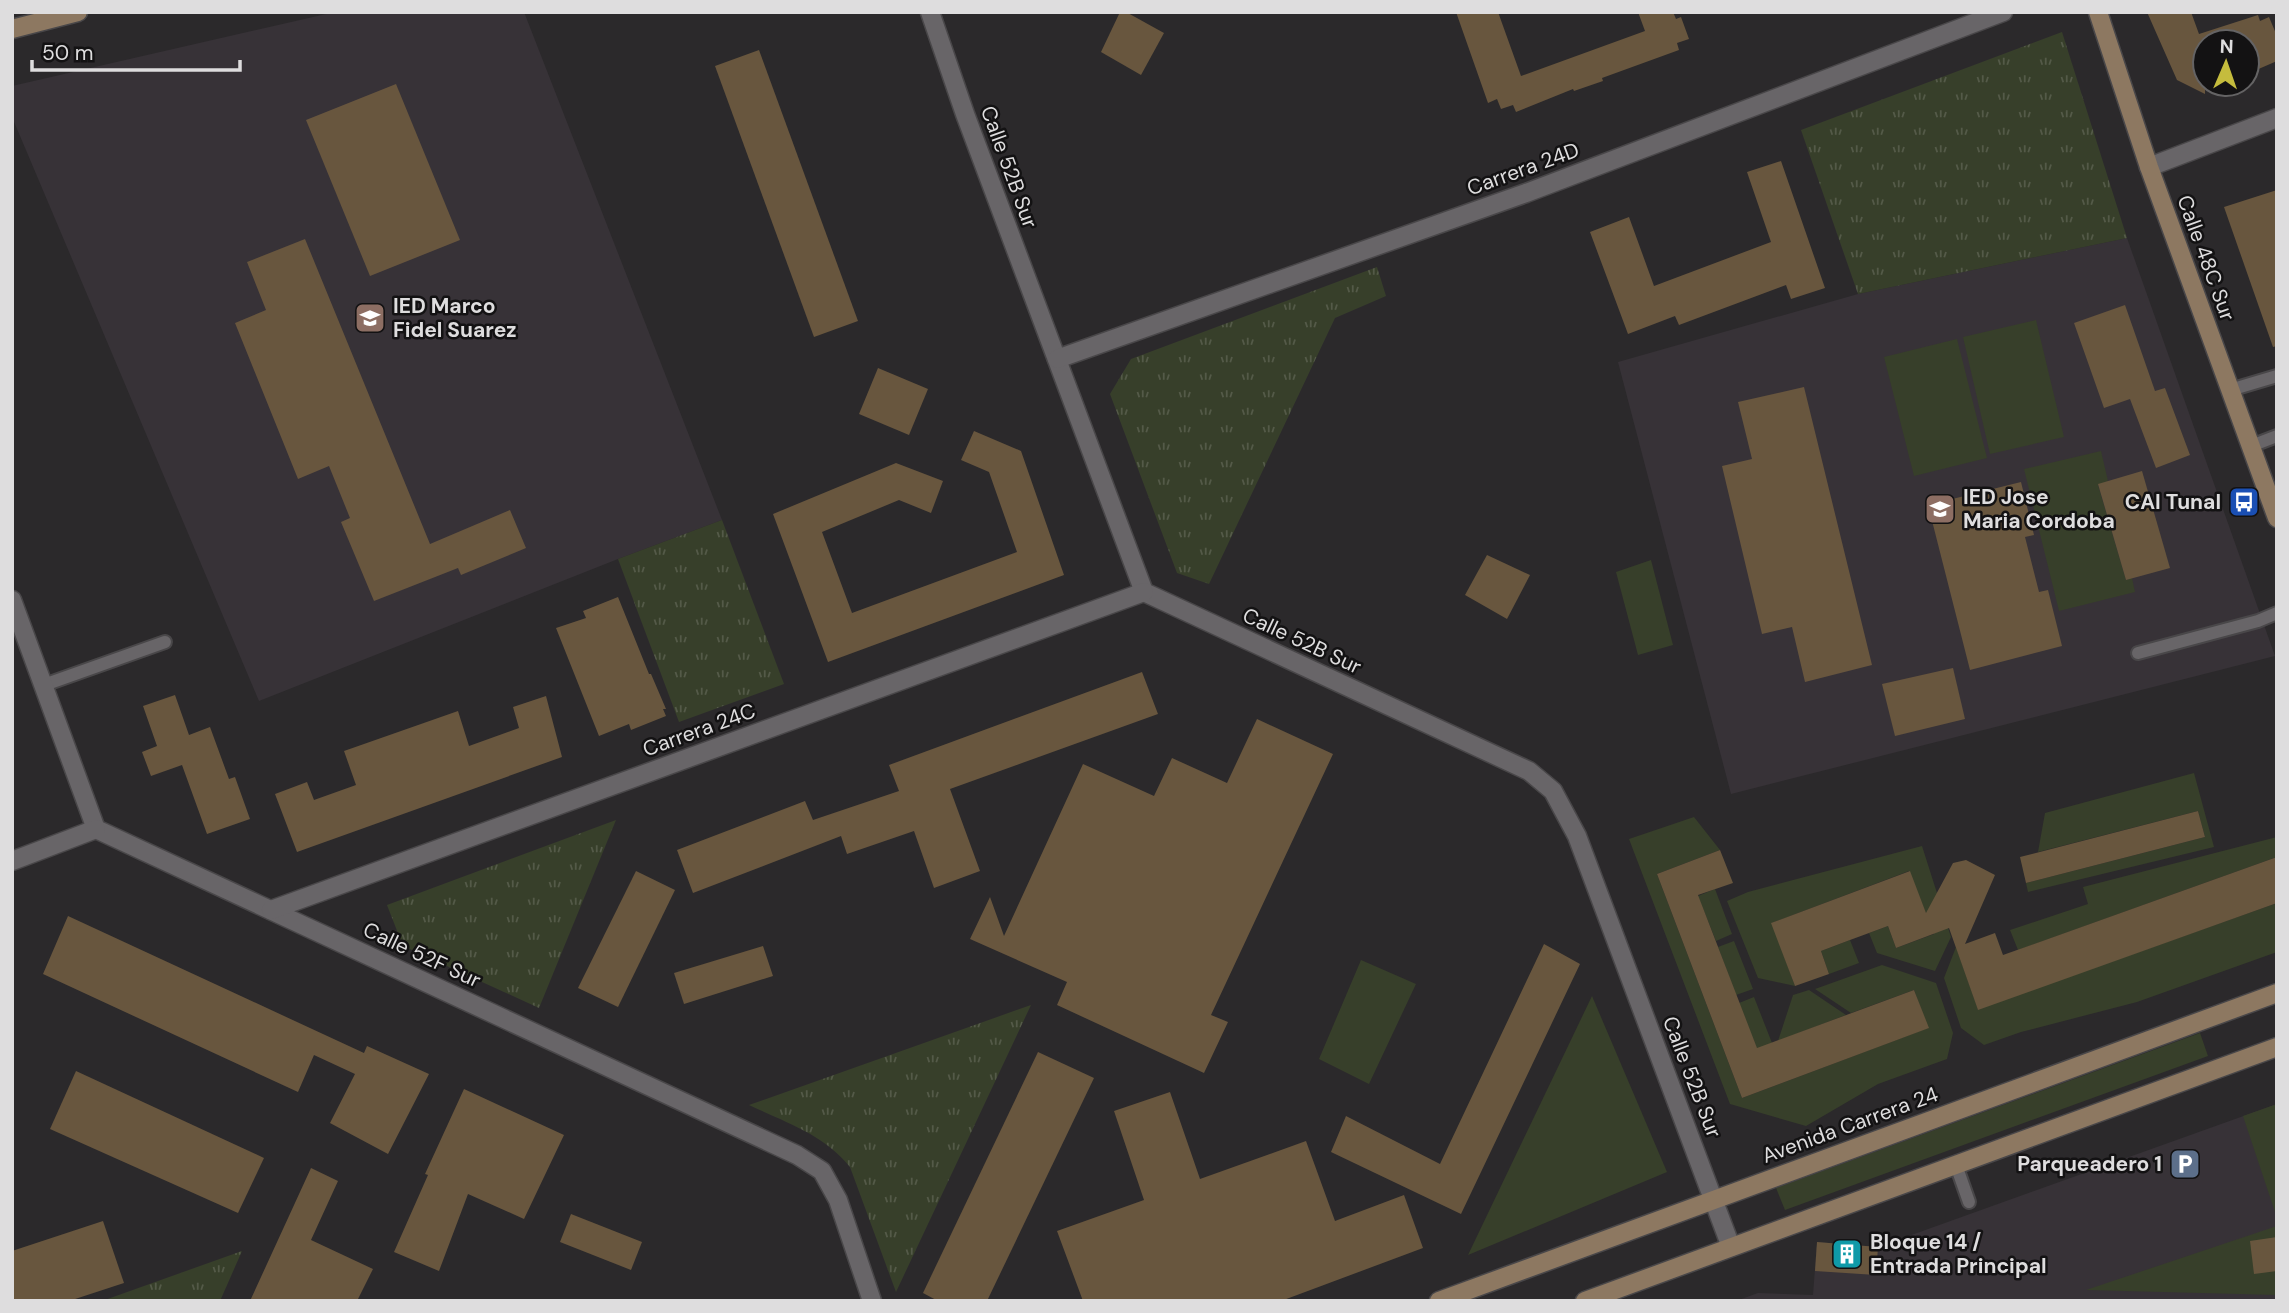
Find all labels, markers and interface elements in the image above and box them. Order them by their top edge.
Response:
scale bar [32,28,240,72]
north arrow [2191,28,2261,98]
text: N [2219,34,2234,59]
text: 50 m [42,39,93,67]
street label: Calle 52B Sur [974,102,1044,232]
street label: Carrera 24D [1463,136,1583,202]
street label: Calle 48C Sur [2170,191,2242,325]
place label: IED Marco Fidel Suarez [393,292,517,344]
school or university icon: IED Marco Fidel Suarez [353,301,387,335]
place label: IED Jose Maria Cordoba [1963,483,2115,535]
bus stop icon: CAI Tunal [2227,485,2261,519]
place label: CAI Tunal [2125,488,2221,516]
school or university icon: IED Jose Maria Cordoba [1923,492,1957,526]
street label: Calle 52B Sur [1238,601,1366,681]
street label: Carrera 24C [639,697,759,763]
street label: Calle 52F Sur [359,916,486,995]
street label: Calle 52B Sur [1656,1012,1728,1142]
street label: Avenida Carrera 24 [1758,1080,1942,1170]
parking icon: Parqueadero 1 [2168,1147,2202,1181]
place label: Parqueadero 1 [2017,1150,2162,1178]
place label: Bloque 14 / Entrada Principal [1870,1228,2047,1280]
building icon: Bloque 14 / Entrada Principal [1830,1237,1864,1271]

